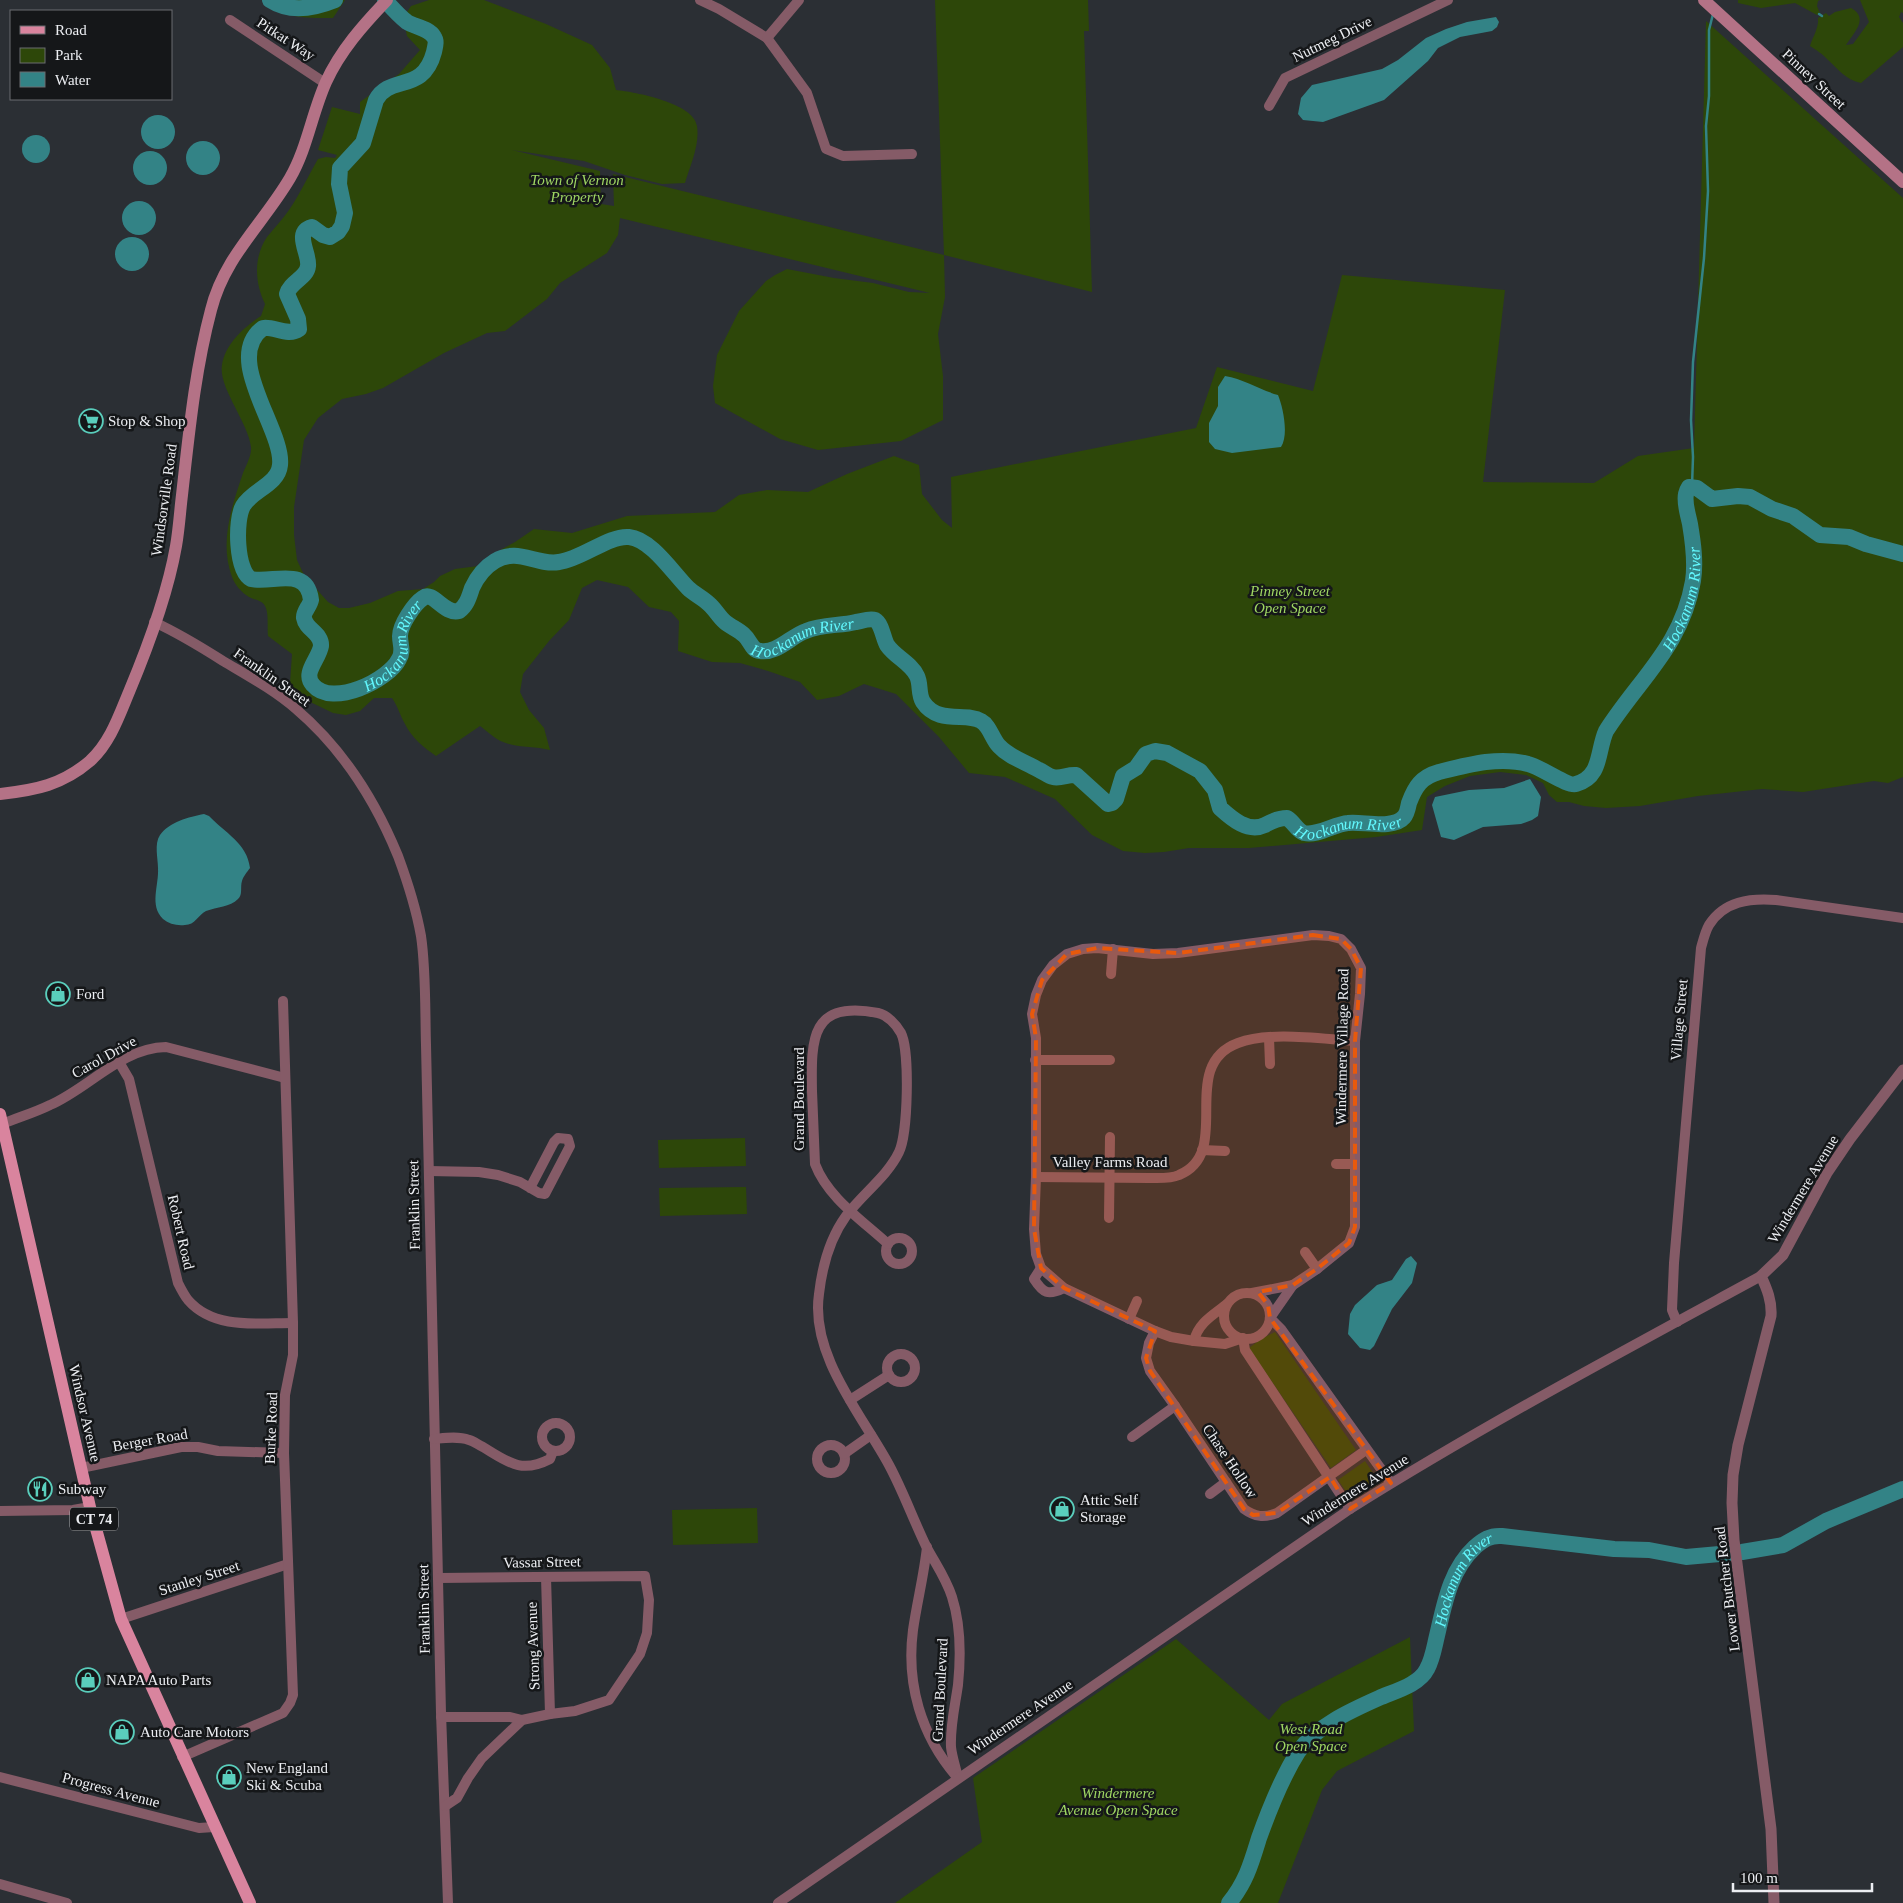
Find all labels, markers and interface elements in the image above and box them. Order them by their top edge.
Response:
legend [10,10,172,100]
street label: Nutmeg Drive [1290,13,1375,65]
street label: Pitkat Way [254,14,318,64]
text: Road [55,22,87,38]
street label: Pinney Street [1779,46,1849,113]
text: Park [55,47,83,63]
text: Water [55,72,90,88]
park label: Town of Vernon Property [530,172,624,205]
supermarket icon: Stop & Shop [78,408,104,434]
place label: Stop & Shop [108,413,186,429]
street label: Windsorville Road [148,442,180,557]
water label: Hockanum River [1658,545,1703,654]
park label: Pinney Street Open Space [1249,583,1331,616]
water label: Hockanum River [359,596,425,695]
water label: Hockanum River [748,614,856,661]
street label: Franklin Street [231,645,314,710]
water label: Hockanum River [1291,812,1405,843]
street label: Windermere Village Road [1333,968,1351,1125]
street label: Village Street [1667,978,1691,1062]
shop icon: Ford [45,981,71,1007]
place label: Ford [76,986,105,1002]
street label: Carol Drive [69,1033,139,1081]
street label: Grand Boulevard [791,1047,807,1151]
street label: Windermere Avenue [1765,1132,1842,1246]
street label: Valley Farms Road [1053,1154,1168,1170]
street label: Franklin Street [405,1159,423,1250]
street label: Robert Road [165,1193,197,1271]
street label: Windsor Avenue [66,1363,104,1464]
street label: Burke Road [262,1391,280,1464]
street label: Chase Hollow [1199,1421,1261,1501]
street label: Berger Road [111,1425,189,1454]
street label: Windermere Avenue [1299,1450,1412,1529]
restaurant icon: Subway [27,1476,53,1502]
place label: Subway [58,1481,107,1497]
place label: Attic Self Storage [1080,1492,1138,1525]
shop icon: Attic Self Storage [1049,1496,1075,1522]
road number: CT 74 [70,1508,118,1530]
street label: Lower Butcher Road [1711,1525,1743,1652]
water label: Hockanum River [1431,1528,1495,1629]
street label: Vassar Street [503,1553,582,1571]
street label: Stanley Street [157,1557,242,1599]
street label: Franklin Street [415,1563,433,1654]
street label: Strong Avenue [523,1601,543,1690]
street label: Grand Boulevard [929,1637,951,1742]
shop icon: NAPA Auto Parts [75,1667,101,1693]
place label: NAPA Auto Parts [106,1672,211,1688]
street label: Windermere Avenue [965,1676,1076,1758]
shop icon: Auto Care Motors [109,1719,135,1745]
park label: West Road Open Space [1275,1721,1347,1754]
place label: Auto Care Motors [140,1724,249,1740]
place label: New England Ski & Scuba [246,1760,329,1793]
shop icon: New England Ski & Scuba [216,1764,242,1790]
street label: Progress Avenue [61,1769,162,1811]
park label: Windermere Avenue Open Space [1057,1785,1178,1818]
scale bar [1733,1860,1872,1892]
text: 100 m [1740,1870,1778,1886]

